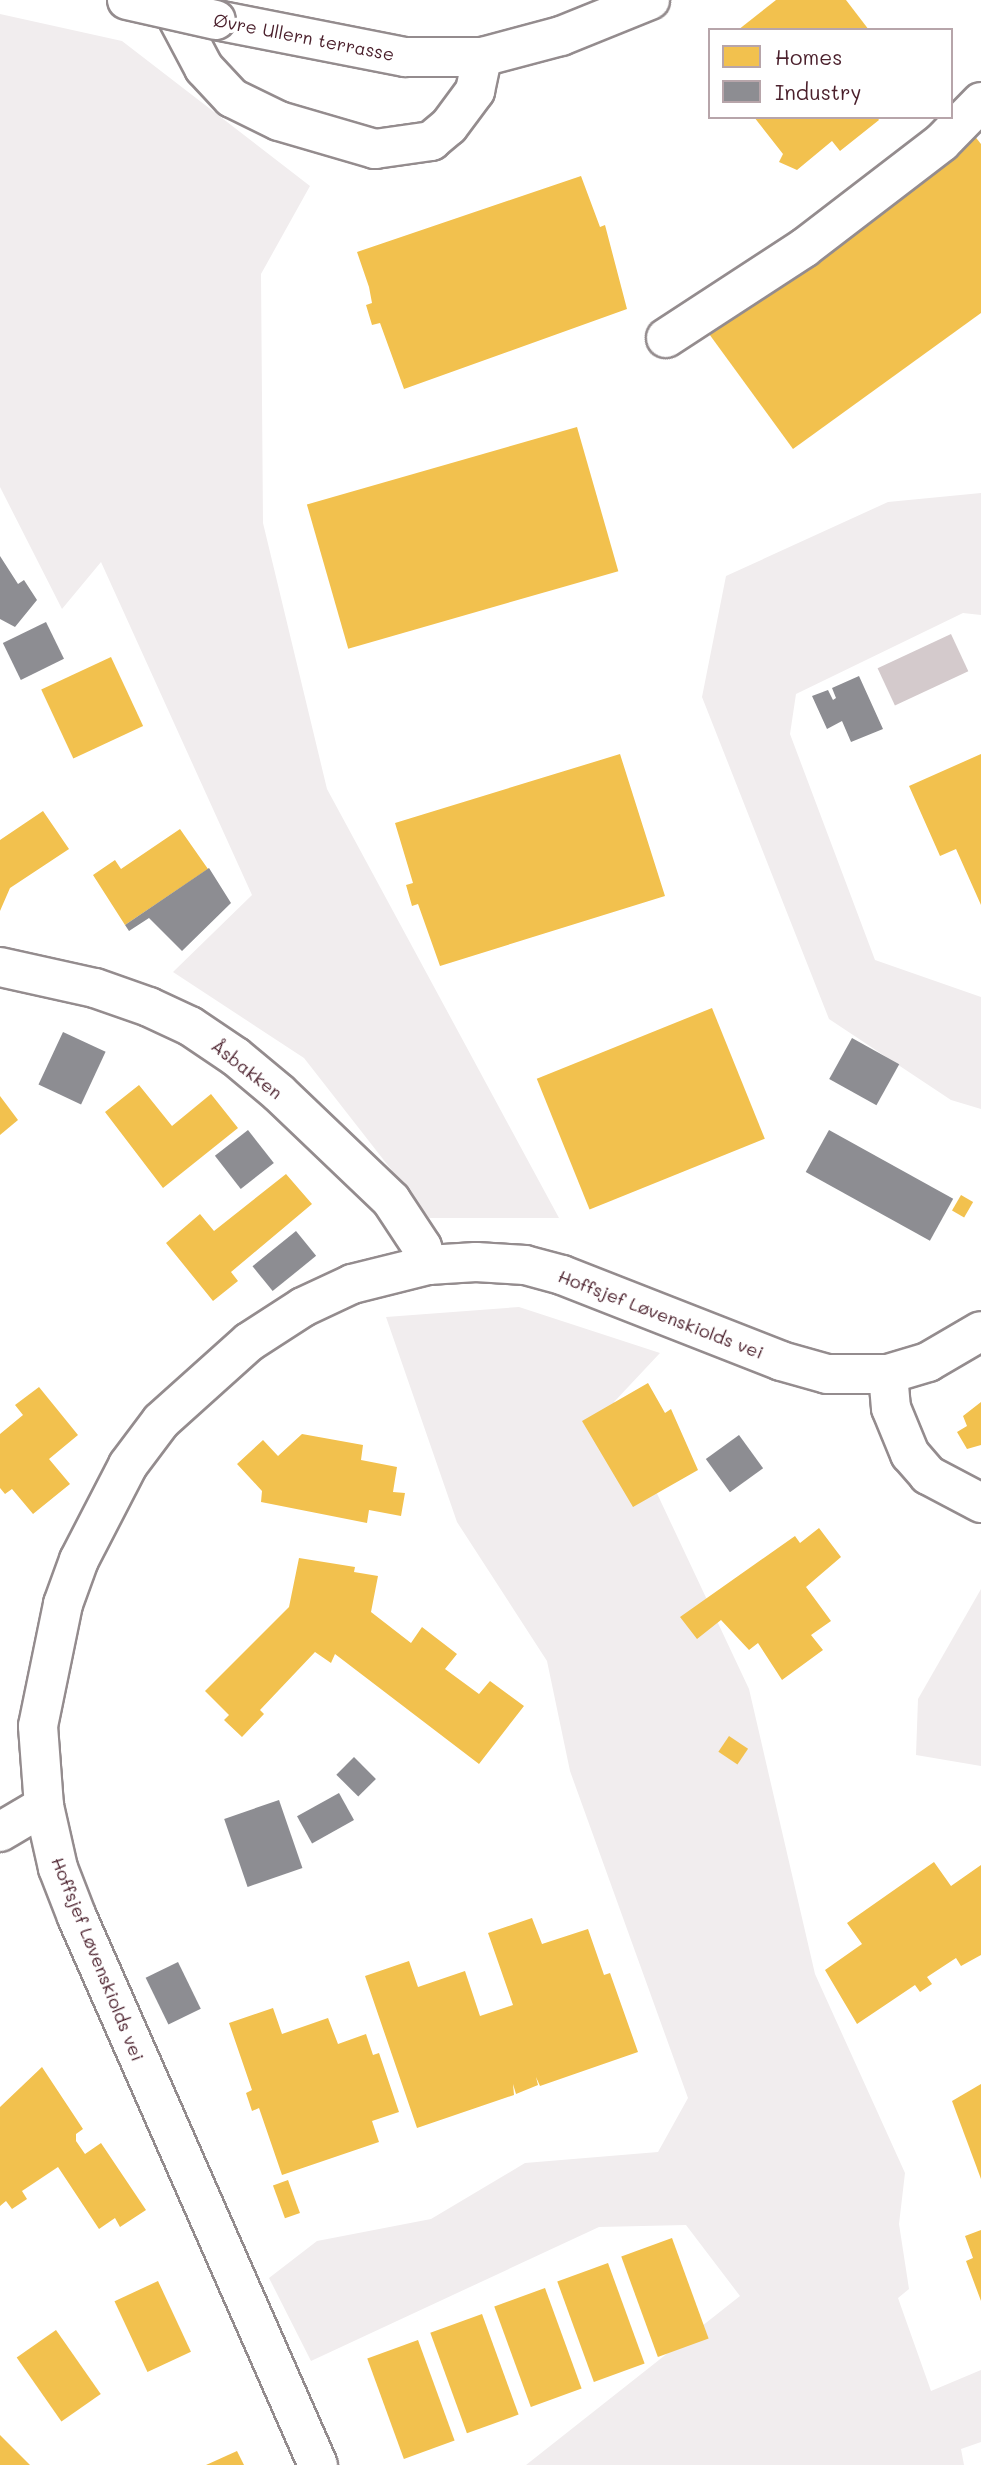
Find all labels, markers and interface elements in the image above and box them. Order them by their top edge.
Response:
street label: Øvre Ullern terrasse [212,9,396,65]
legend [708,28,953,119]
text: Homes [775,43,842,70]
text: Industry [775,78,862,105]
street label: Åsbakken [207,1035,287,1103]
street label: Hoffsjef Løvenskiolds vei [555,1265,767,1363]
street label: Hoffsjef Løvenskiolds vei [47,1854,149,2064]

